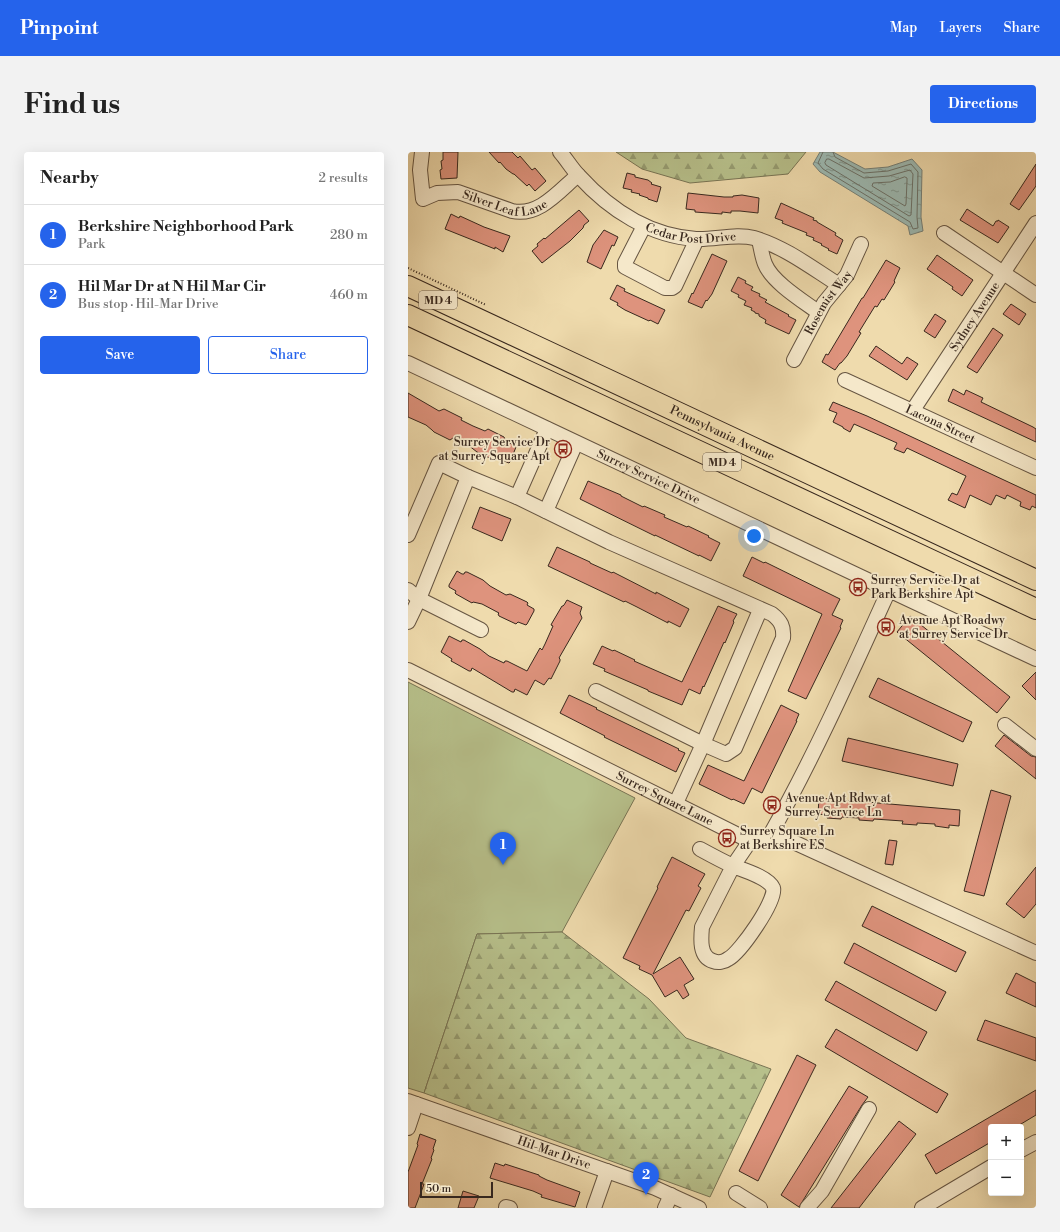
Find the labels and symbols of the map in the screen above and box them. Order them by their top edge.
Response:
street label: Silver Leaf Lane [460,187,551,220]
street label: Cedar Post Drive [643,220,736,247]
street label: Rosemist Way [802,269,856,338]
street label: Sydney Avenue [947,279,1003,354]
road number: MD 4 [419,291,457,309]
street label: Lacona Street [903,402,978,447]
street label: Pennsylvania Avenue [667,403,777,465]
place label: Surrey Service Dr at Surrey Square Apt [438,435,551,464]
bus stop icon: Surrey Service Dr at Surrey Square Apt [553,439,573,459]
street label: Surrey Service Drive [594,446,702,508]
road number: MD 4 [703,453,741,471]
your location [744,526,764,546]
place label: Surrey Service Dr at Park Berkshire Apt [871,573,981,602]
bus stop icon: Surrey Service Dr at Park Berkshire Apt [848,577,868,597]
place label: Avenue Apt Roadwy at Surrey Service Dr [898,613,1008,642]
bus stop icon: Avenue Apt Roadwy at Surrey Service Dr [876,617,896,637]
street label: Surrey Square Lane [613,768,716,829]
place label: Avenue Apt Rdwy at Surrey Service Ln [784,791,892,820]
bus stop icon: Avenue Apt Rdwy at Surrey Service Ln [762,795,782,815]
place label: Surrey Square Ln at Berkshire ES [740,824,835,853]
bus stop icon: Surrey Square Ln at Berkshire ES [717,828,737,848]
pin: 1 [490,832,516,865]
street label: Hil-Mar Drive [515,1133,593,1173]
pin: 2 [633,1162,659,1195]
scale bar [420,1180,493,1199]

